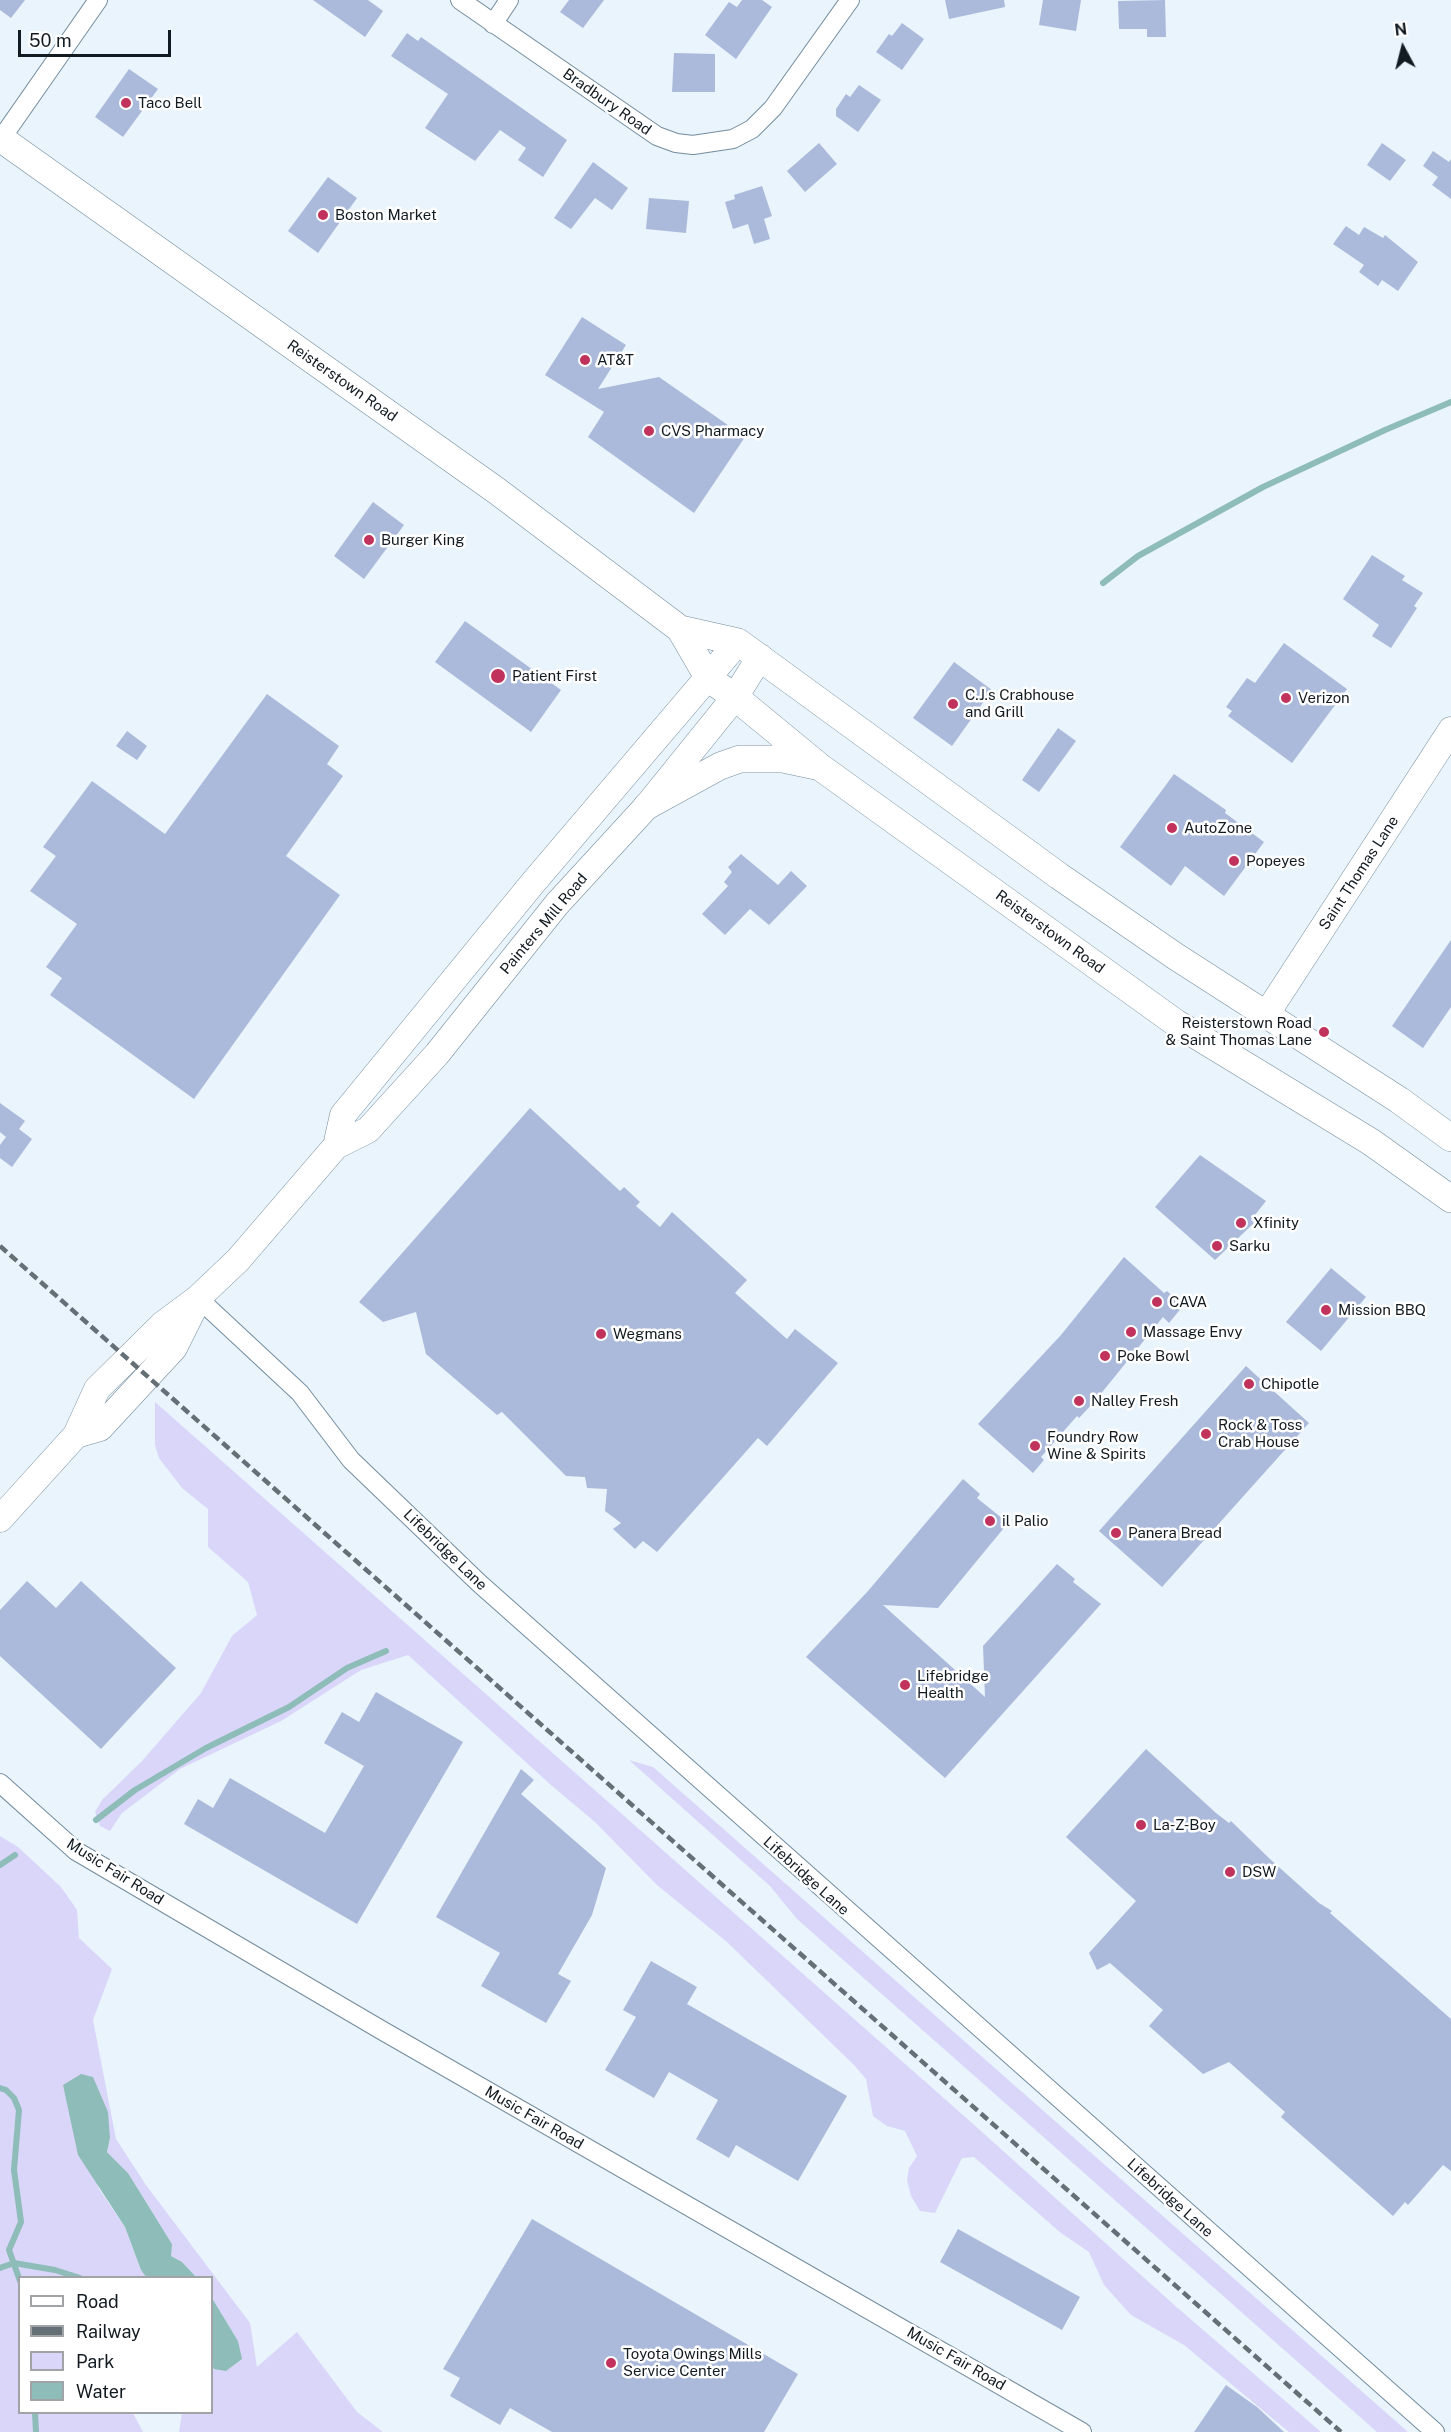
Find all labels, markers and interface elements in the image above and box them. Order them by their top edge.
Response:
scale bar [21,18,174,56]
north arrow [1373,18,1433,78]
text: N [1393,19,1408,40]
text: 50 m [29,30,72,51]
street label: Bradbury Road [559,65,655,139]
place label: Taco Bell [138,94,202,112]
marker: Taco Bell [119,96,133,110]
place label: Boston Market [335,206,437,224]
marker: Boston Market [316,208,330,222]
street label: Reisterstown Road [283,336,401,426]
place label: AT&T [597,351,634,369]
marker: AT&T [578,353,592,367]
place label: CVS Pharmacy [661,422,764,440]
marker: CVS Pharmacy [642,424,656,438]
place label: Burger King [381,531,465,549]
marker: Burger King [362,533,376,547]
marker: Patient First [489,667,507,685]
place label: Patient First [512,667,597,685]
place label: C.J.s Crabhouse and Grill [965,686,1074,721]
place label: Verizon [1298,689,1350,707]
marker: Verizon [1279,691,1293,705]
marker: C.J.s Crabhouse and Grill [946,697,960,711]
street label: Saint Thomas Lane [1315,813,1403,933]
place label: AutoZone [1184,819,1252,837]
marker: AutoZone [1165,821,1179,835]
place label: Popeyes [1246,852,1305,870]
marker: Popeyes [1227,854,1241,868]
street label: Painters Mill Road [497,870,591,978]
street label: Reisterstown Road [992,886,1108,978]
place label: Reisterstown Road & Saint Thomas Lane [1166,1014,1312,1049]
marker: Reisterstown Road & Saint Thomas Lane [1317,1025,1331,1039]
place label: Xfinity [1253,1214,1299,1232]
marker: Xfinity [1234,1216,1248,1230]
place label: Sarku [1229,1237,1270,1255]
marker: Sarku [1210,1239,1224,1253]
place label: CAVA [1169,1293,1207,1311]
marker: CAVA [1150,1295,1164,1309]
place label: Mission BBQ [1338,1301,1426,1319]
marker: Mission BBQ [1319,1303,1333,1317]
place label: Massage Envy [1143,1323,1242,1341]
place label: Wegmans [613,1325,682,1343]
marker: Massage Envy [1124,1325,1138,1339]
marker: Wegmans [594,1327,608,1341]
place label: Poke Bowl [1117,1347,1190,1365]
marker: Poke Bowl [1098,1349,1112,1363]
place label: Chipotle [1261,1375,1319,1393]
marker: Chipotle [1242,1377,1256,1391]
place label: Nalley Fresh [1091,1392,1178,1410]
marker: Nalley Fresh [1072,1394,1086,1408]
place label: Rock & Toss Crab House [1218,1416,1302,1451]
marker: Rock & Toss Crab House [1199,1427,1213,1441]
place label: Foundry Row Wine & Spirits [1047,1428,1146,1463]
marker: Foundry Row Wine & Spirits [1028,1439,1042,1453]
street label: Lifebridge Lane [399,1506,491,1594]
place label: il Palio [1002,1512,1048,1530]
marker: il Palio [983,1514,997,1528]
place label: Panera Bread [1128,1524,1222,1542]
marker: Panera Bread [1109,1526,1123,1540]
place label: Lifebridge Health [917,1667,989,1702]
marker: Lifebridge Health [898,1678,912,1692]
place label: La-Z-Boy [1153,1816,1216,1834]
marker: La-Z-Boy [1134,1818,1148,1832]
street label: Lifebridge Lane [759,1833,853,1919]
street label: Music Fair Road [63,1835,167,1909]
place label: DSW [1242,1863,1276,1881]
marker: DSW [1223,1865,1237,1879]
street label: Music Fair Road [481,2082,587,2154]
street label: Lifebridge Lane [1123,2155,1217,2241]
legend [18,2276,213,2414]
text: Road [76,2291,119,2312]
text: Railway [76,2321,141,2342]
street label: Music Fair Road [903,2323,1009,2395]
place label: Toyota Owings Mills Service Center [623,2345,762,2380]
text: Park [76,2351,114,2372]
marker: Toyota Owings Mills Service Center [604,2356,618,2370]
text: Water [76,2381,126,2402]

